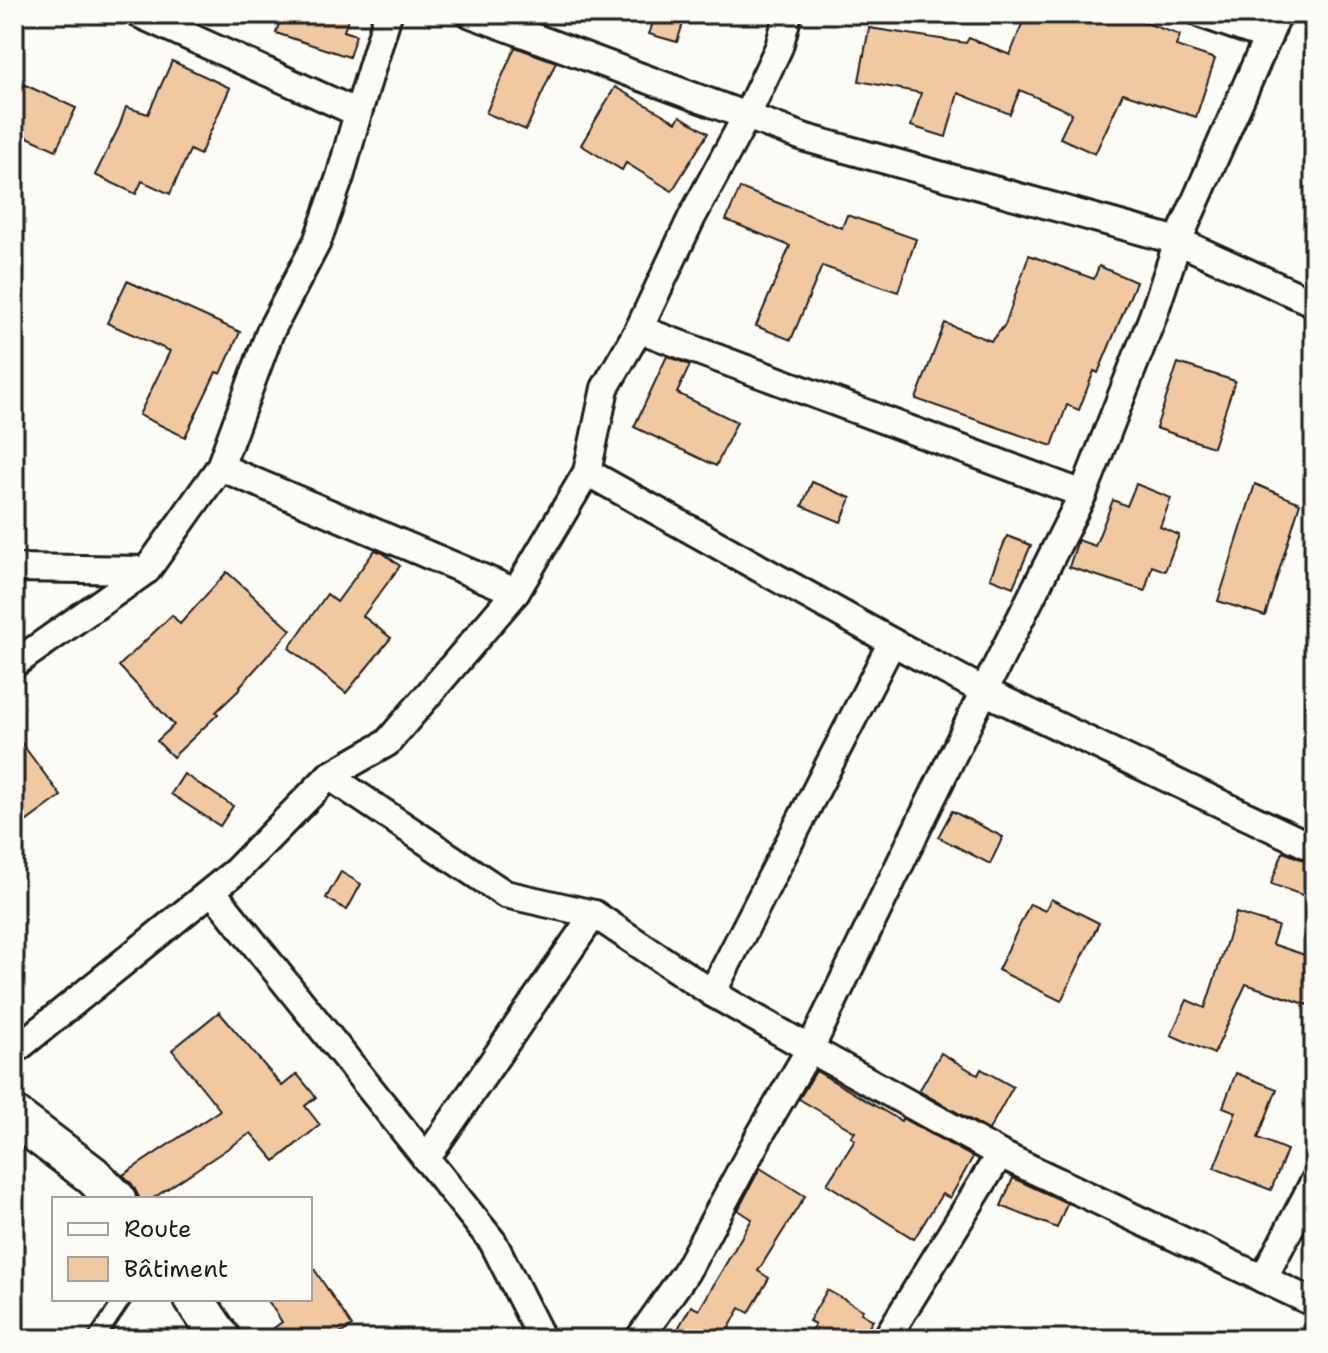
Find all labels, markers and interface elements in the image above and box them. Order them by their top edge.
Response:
legend [52,1197,312,1301]
text: Route [124,1213,192,1245]
text: Bâtiment [124,1253,228,1285]

